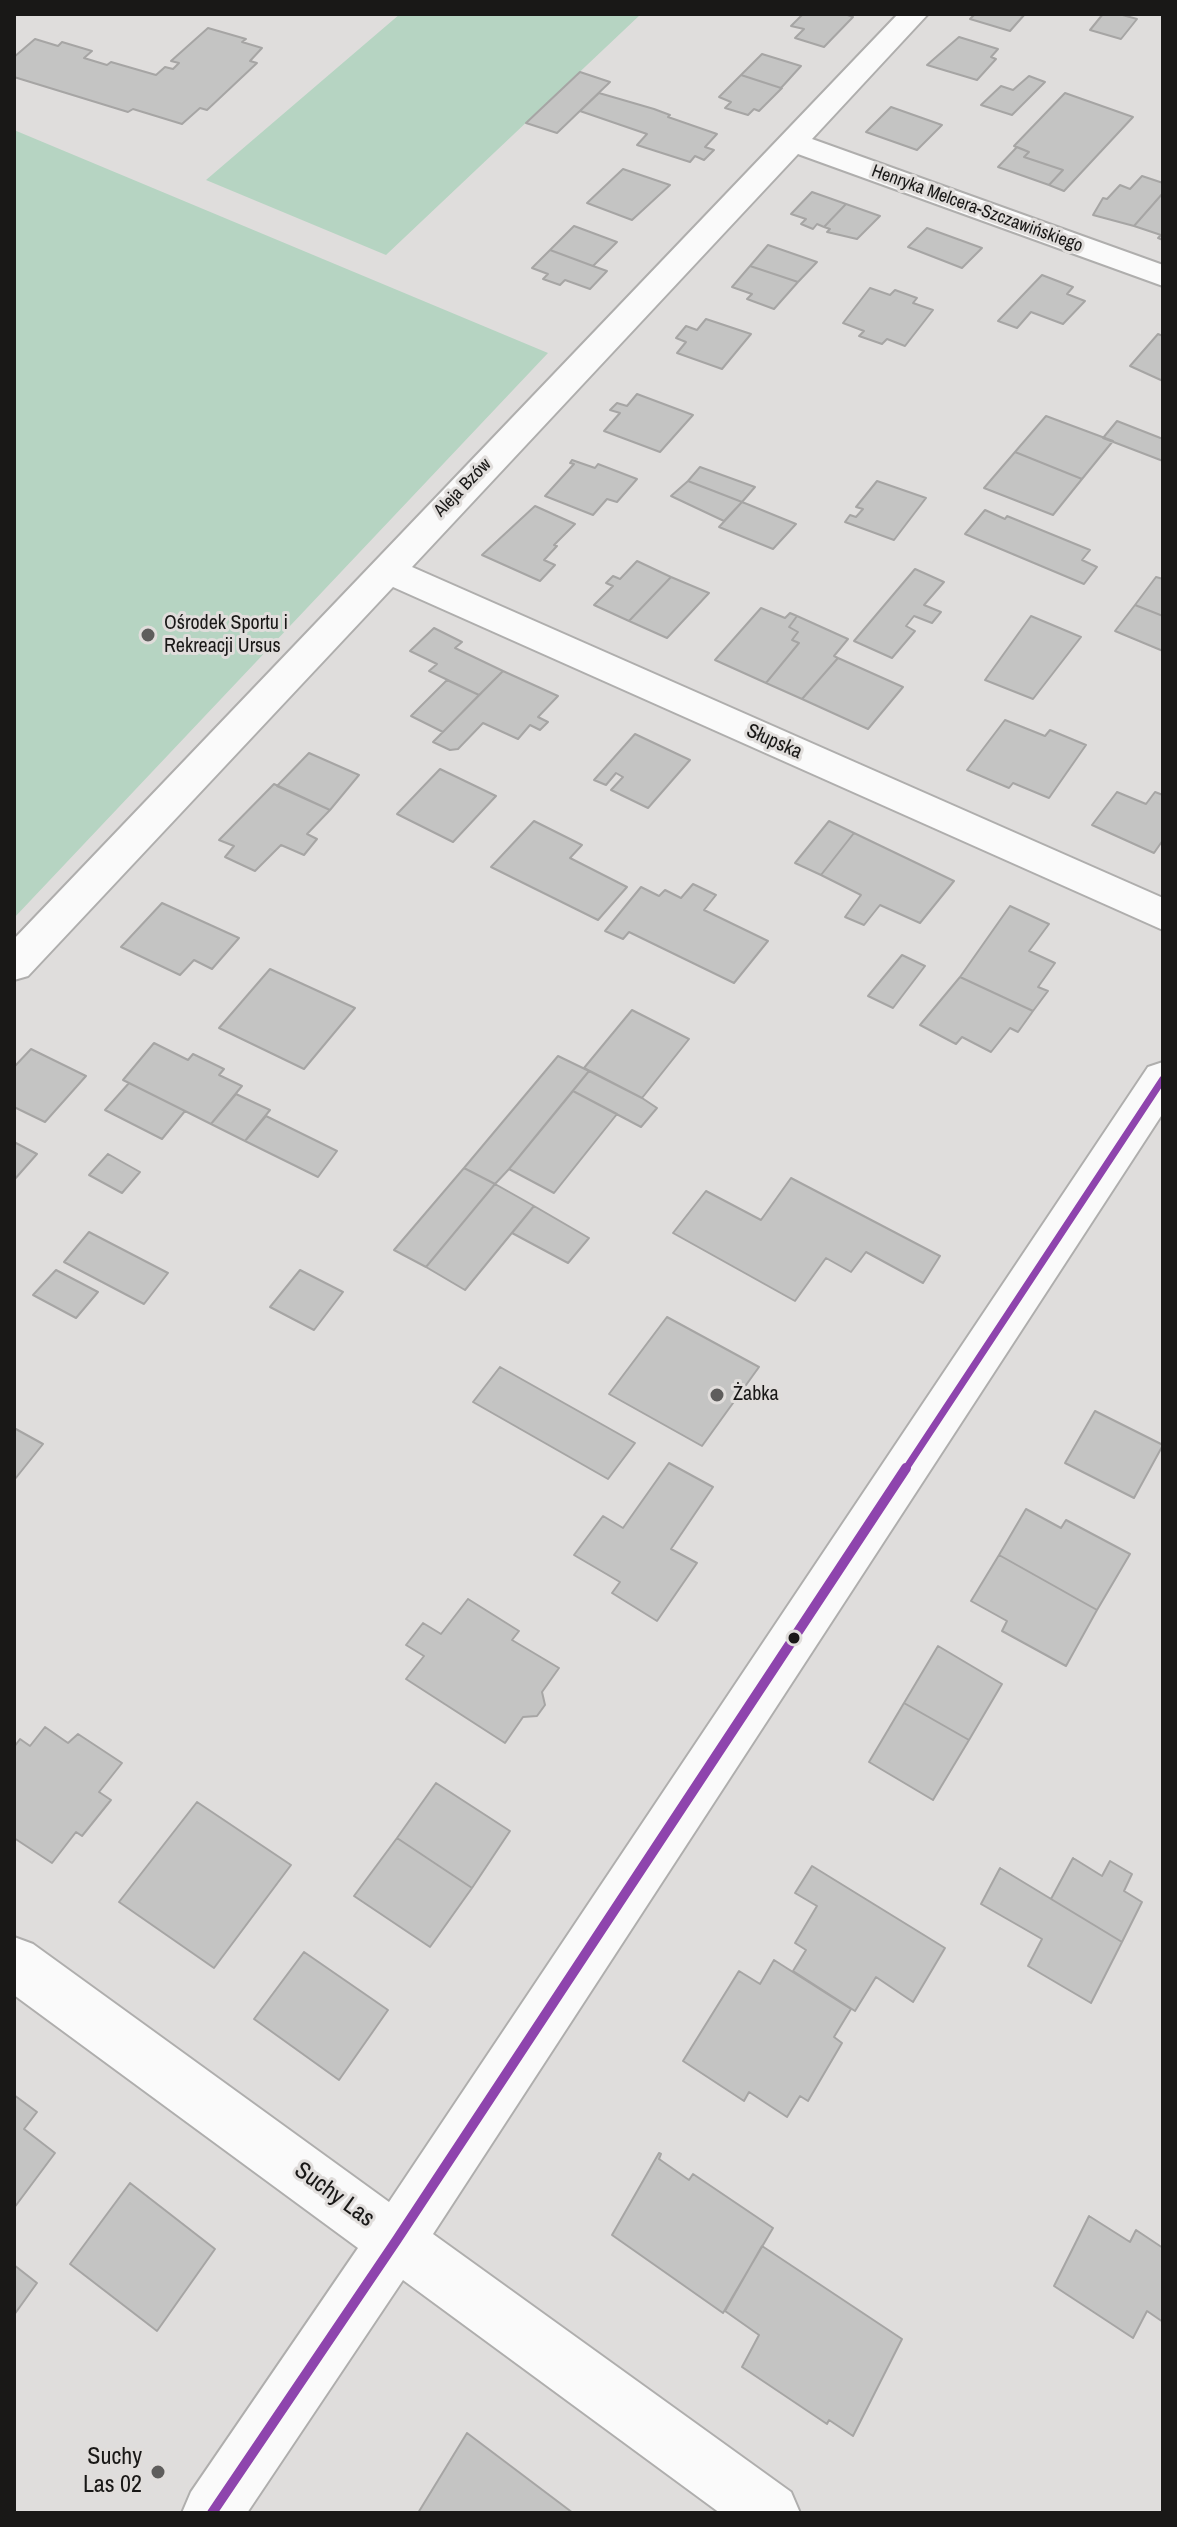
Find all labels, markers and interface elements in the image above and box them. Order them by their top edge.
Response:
street label: Henryka Melcera-Szczawińskiego [868,161,1086,257]
street label: Aleja Bzów [430,454,496,522]
place label: Ośrodek Sportu i Rekreacji Ursus [164,612,288,659]
marker: Ośrodek Sportu i Rekreacji Ursus [139,626,157,644]
street label: Słupska [742,719,806,765]
place label: Żabka [733,1383,779,1407]
marker: Żabka [708,1386,726,1404]
unlabelled marker [786,1630,802,1646]
street label: Suchy Las [288,2156,380,2234]
place label: Suchy Las 02 [83,2444,142,2500]
marker: Suchy Las 02 [149,2463,167,2481]

